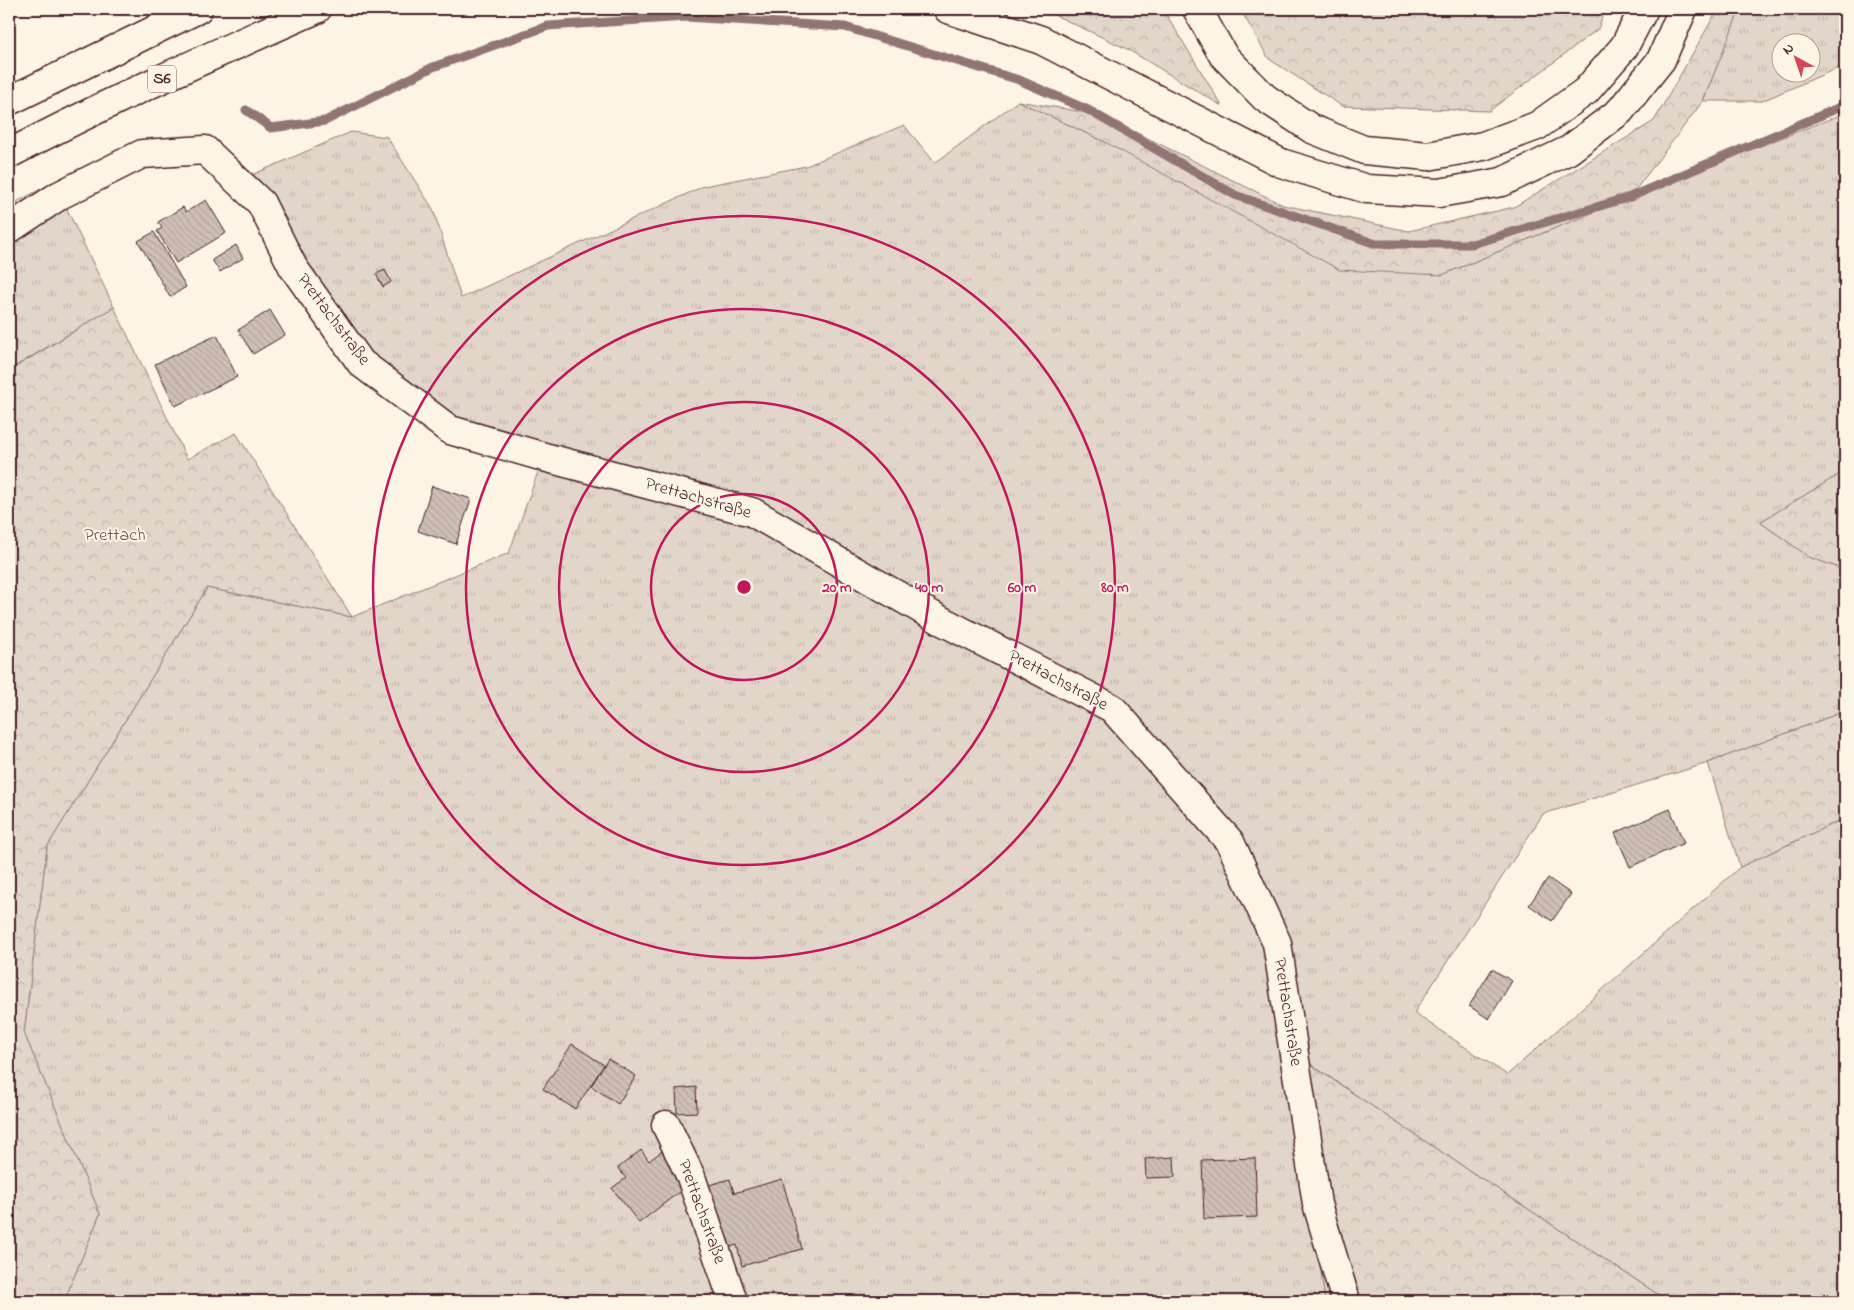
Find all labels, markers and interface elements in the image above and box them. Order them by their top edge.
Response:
north arrow [1772,32,1822,82]
text: N [1778,38,1799,60]
road number: S6 [148,66,176,92]
street label: Prettachstraße [290,269,377,372]
street label: Prettachstraße [642,471,755,527]
park label: Prettach [84,523,146,549]
text: 20 m [821,577,852,599]
text: 40 m [914,577,943,599]
text: 60 m [1007,577,1037,599]
text: 80 m [1100,577,1129,599]
centre of rings [735,578,753,596]
street label: Prettachstraße [1004,644,1113,719]
street label: Prettachstraße [1266,956,1309,1069]
street label: Prettachstraße [670,1156,732,1269]

